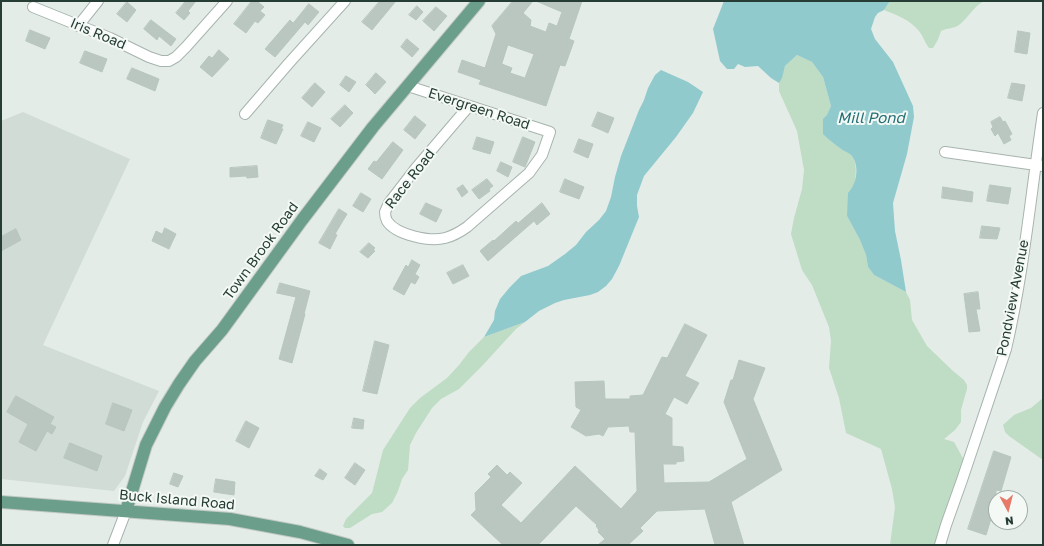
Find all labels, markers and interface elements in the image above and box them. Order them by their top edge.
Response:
street label: Iris Road [68,15,128,53]
street label: Evergreen Road [426,85,532,133]
water label: Mill Pond [837,109,905,127]
street label: Race Road [382,146,438,212]
street label: Town Brook Road [220,199,302,303]
street label: Pondview Avenue [993,238,1033,358]
street label: Buck Island Road [118,487,236,513]
north arrow [988,490,1028,530]
text: N [1004,514,1014,528]

